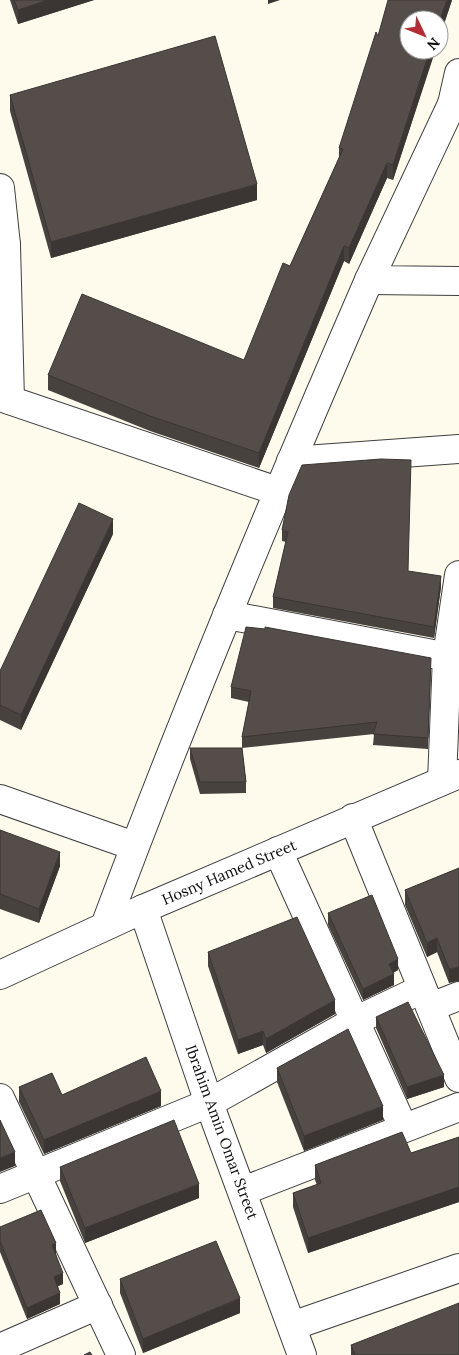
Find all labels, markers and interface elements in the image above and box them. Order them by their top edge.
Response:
north arrow [399,10,449,60]
text: N [423,34,444,54]
street label: Hosny Hamed Street [159,835,299,909]
street label: Ibrahim Amin Omar Street [182,1042,263,1222]

